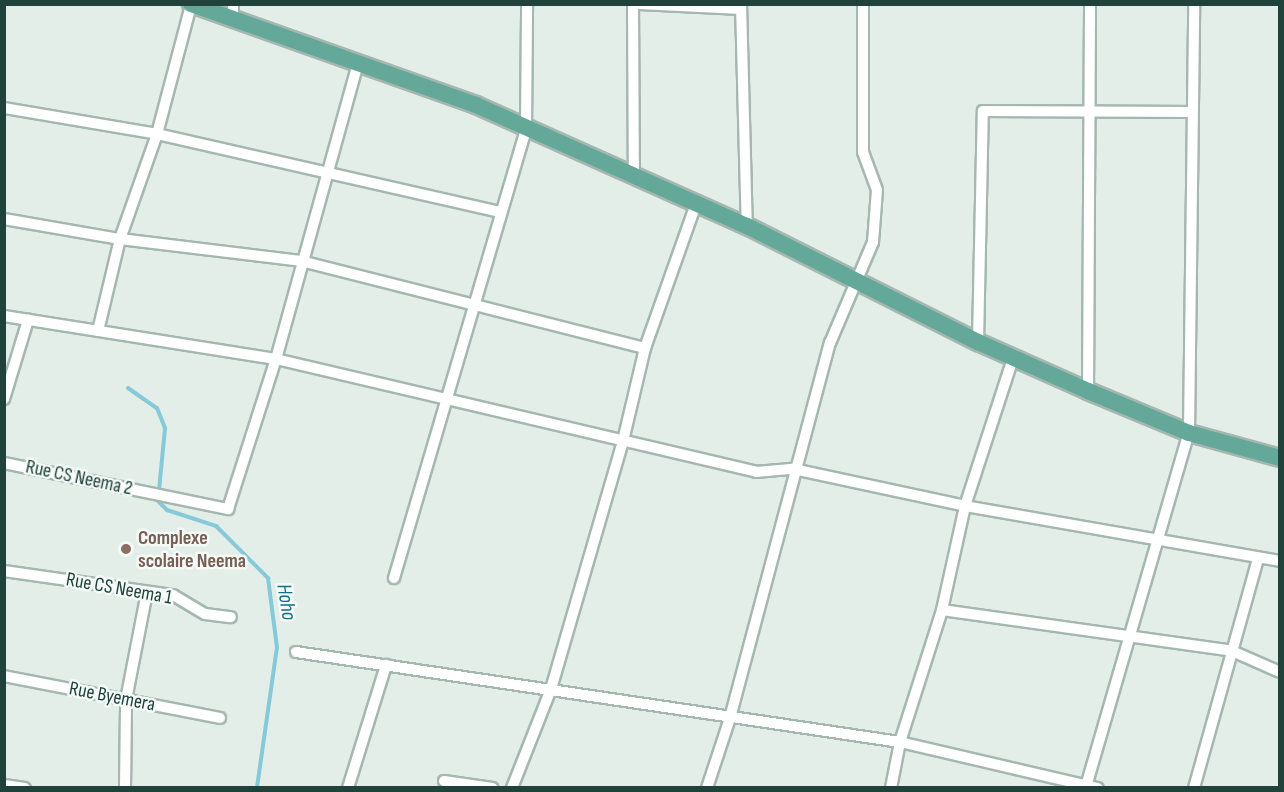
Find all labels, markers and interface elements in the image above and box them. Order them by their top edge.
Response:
street label: Rue CS Neema 2 [23,455,135,501]
place label: Complexe scolaire Neema [138,526,246,573]
marker: Complexe scolaire Neema [119,542,133,556]
street label: Rue CS Neema 1 [64,568,174,610]
water label: Hoho [271,582,301,622]
street label: Rue Byemera [67,677,157,717]

